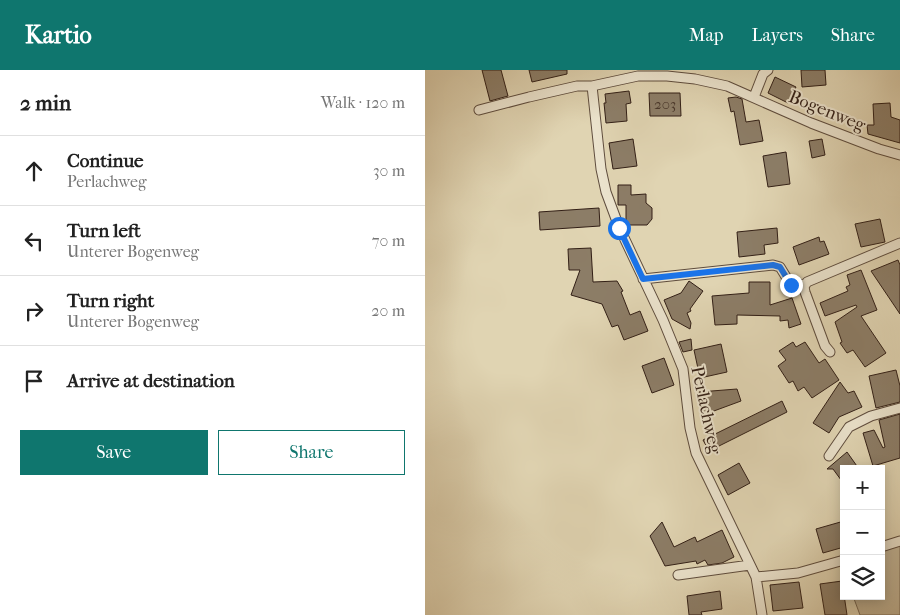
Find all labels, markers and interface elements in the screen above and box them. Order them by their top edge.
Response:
text: Kartio [25,21,92,49]
text: Map [689,25,723,46]
text: Layers [751,25,803,46]
text: Share [831,25,875,46]
street label: Bogenweg [786,86,869,136]
text: 2 min [20,91,71,115]
text: Walk · 120 m [321,93,405,112]
house number: 203 [654,95,676,113]
text: Continue [67,150,143,172]
icon: ahead [20,157,48,185]
text: 30 m [373,161,405,180]
text: Perlachweg [67,172,146,191]
route start [608,217,631,240]
text: Turn left [67,220,141,242]
icon: left [20,227,48,255]
text: 70 m [372,231,405,250]
text: Unterer Bogenweg [67,242,199,261]
route end [780,274,803,297]
text: Turn right [67,290,154,312]
icon: right [20,297,48,325]
text: 20 m [371,301,405,320]
text: Unterer Bogenweg [67,312,199,331]
street label: Perlachweg [686,364,726,456]
icon: arrive [20,367,48,395]
text: Arrive at destination [67,370,235,392]
button: Save [20,430,208,475]
button: Share [218,430,405,475]
map controls [840,465,885,600]
button: + [840,465,885,510]
button: − [840,510,885,555]
button: layers [840,555,885,600]

